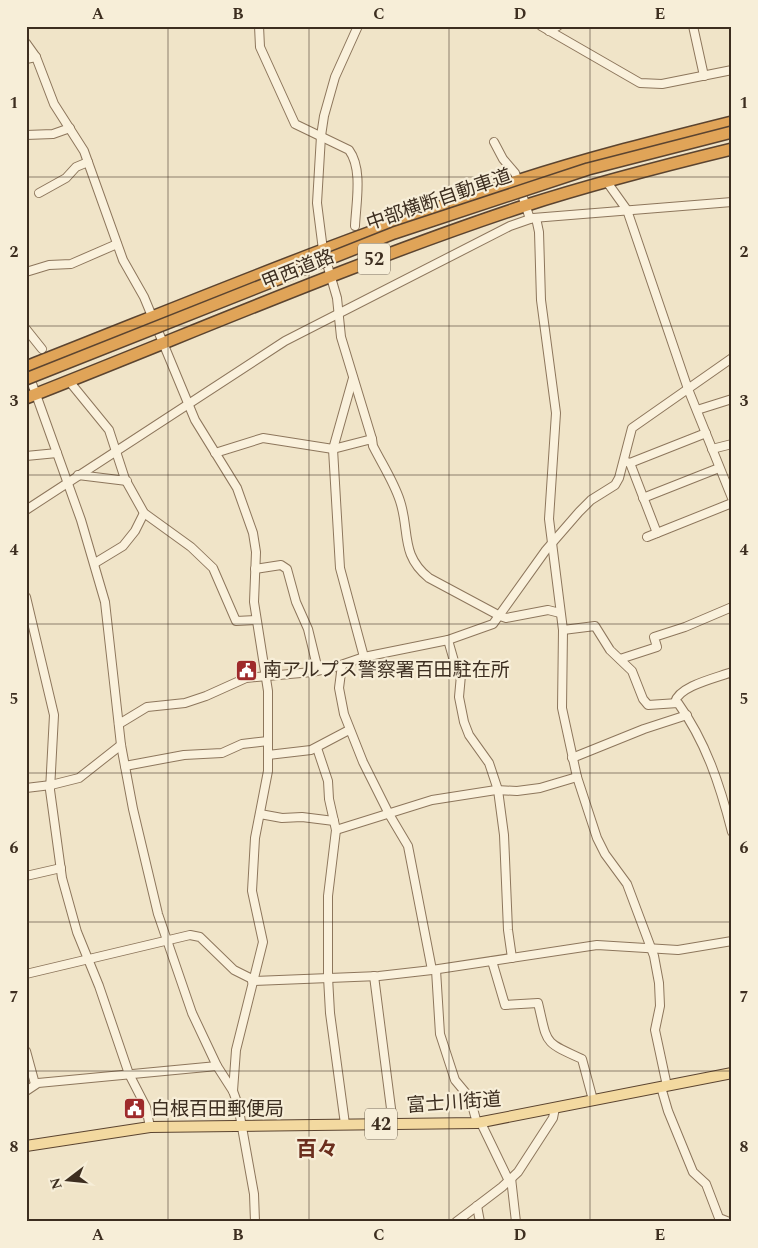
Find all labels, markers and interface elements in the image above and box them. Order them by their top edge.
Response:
text: A [92,2,105,26]
text: B [232,2,244,26]
text: C [373,2,385,26]
text: D [514,2,527,26]
text: E [655,2,665,26]
text: 1 [10,91,18,115]
text: 1 [740,91,748,115]
street label: 中部横断自動車道 [362,162,516,238]
text: 2 [10,240,19,264]
text: 2 [740,240,749,264]
street label: 甲西道路 [257,242,339,298]
road number: 52 [358,243,390,274]
text: 3 [10,389,19,413]
text: 3 [740,389,749,413]
text: 4 [10,538,19,562]
text: 4 [740,538,749,562]
place label: 南アルプス警察署百田駐在所 [263,656,510,685]
public building icon: 南アルプス警察署百田駐在所 [235,658,259,682]
text: 5 [10,687,18,711]
text: 5 [740,687,748,711]
text: 6 [10,836,19,860]
text: 6 [740,836,749,860]
text: 7 [10,985,19,1009]
text: 7 [740,985,749,1009]
street label: 富士川街道 [406,1085,502,1121]
place label: 白根百田郵便局 [151,1095,284,1124]
public building icon: 白根百田郵便局 [123,1097,147,1121]
road number: 42 [365,1108,397,1140]
district label: 百々 [296,1134,338,1166]
text: 8 [10,1135,19,1159]
text: 8 [740,1135,749,1159]
north arrow [42,1156,92,1206]
text: N [44,1175,68,1192]
text: A [92,1223,105,1247]
text: B [232,1223,244,1247]
text: C [373,1223,385,1247]
text: D [514,1223,527,1247]
text: E [655,1223,665,1247]

